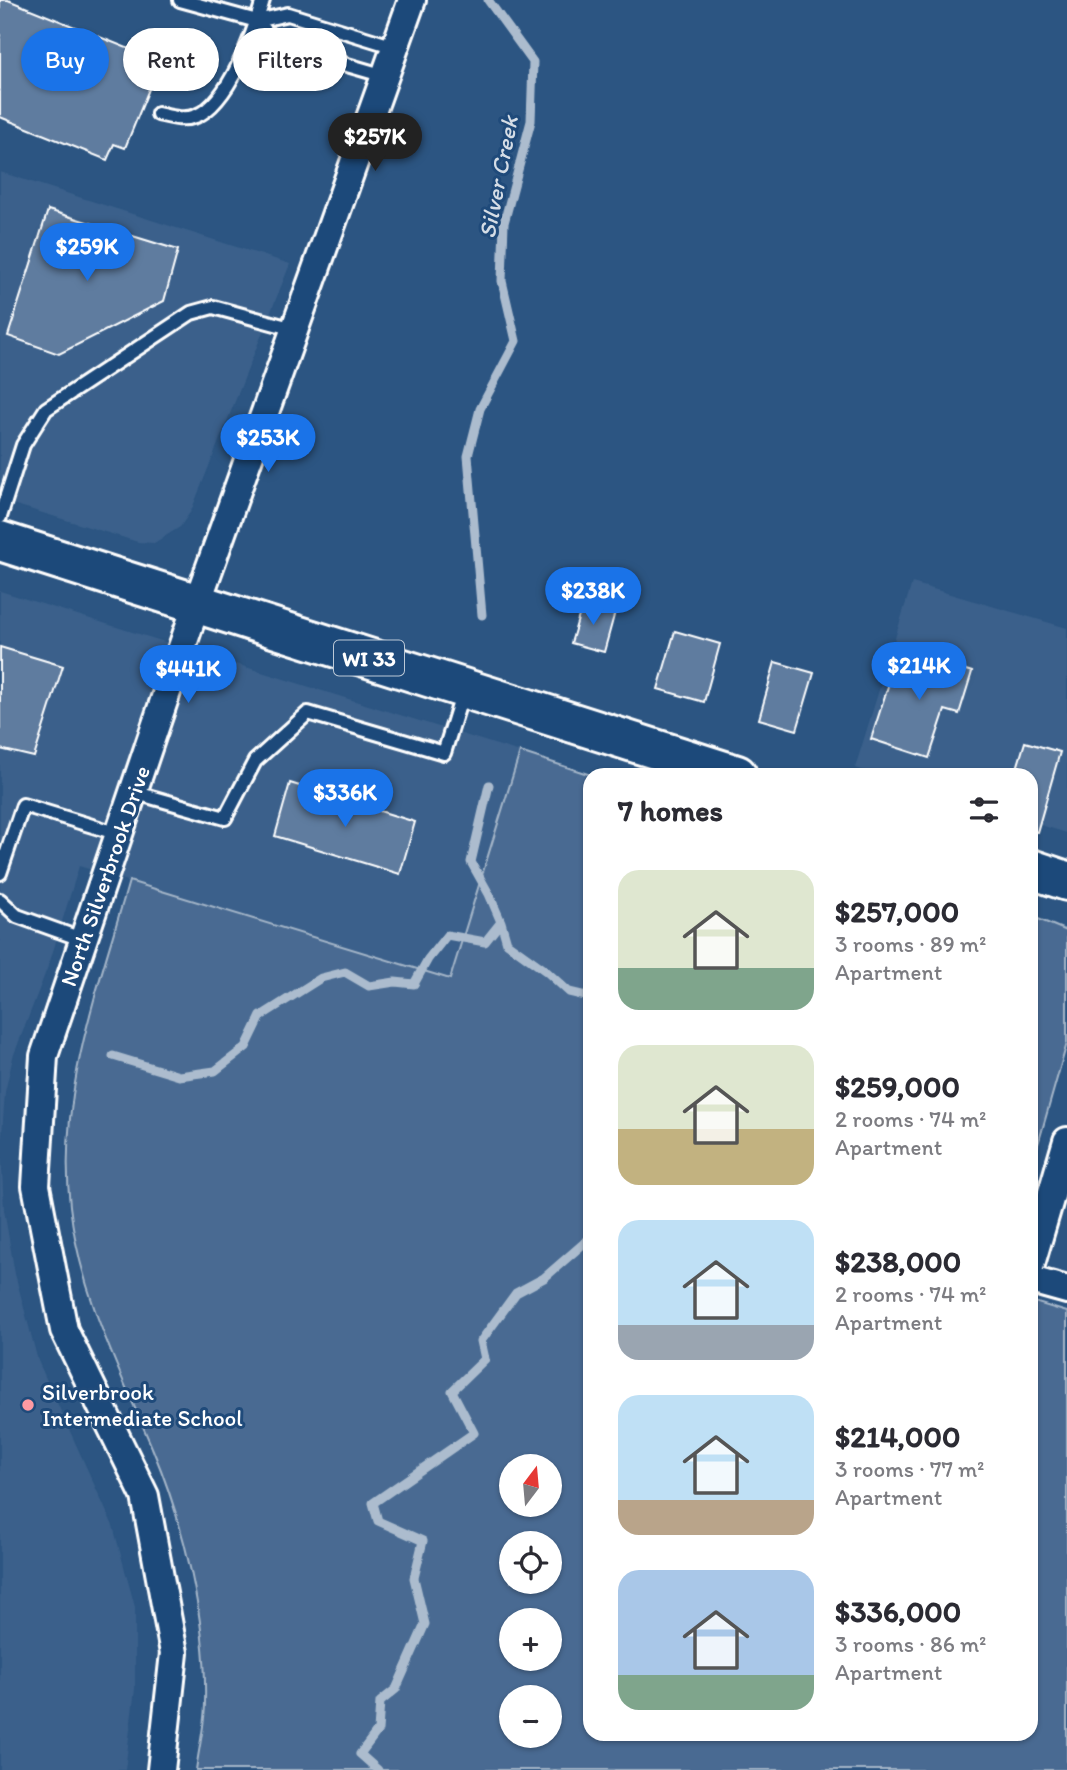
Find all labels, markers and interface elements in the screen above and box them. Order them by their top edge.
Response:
chip: Buy [21,28,109,91]
chip: Rent [123,28,219,91]
chip: Filters [233,28,347,91]
water label: Silver Creek [472,112,524,241]
pin: $257K [326,114,424,173]
text: $257K [344,122,406,150]
pin: $259K [38,224,136,283]
text: $259K [56,232,118,260]
pin: $253K [219,414,317,474]
text: $253K [236,423,300,451]
pin: $238K [544,568,642,627]
text: $238K [561,576,625,604]
road number: WI 33 [334,640,404,676]
pin: $214K [870,642,968,702]
pin: $441K [139,646,237,705]
text: $214K [888,651,950,679]
text: $441K [156,654,220,682]
street label: North Silverbrook Drive [54,762,156,990]
pin: $336K [296,770,394,829]
text: $336K [313,778,377,806]
icon: filters [965,791,1003,829]
text: 7 homes [618,792,723,829]
text: $257,000 [835,893,959,930]
icon: home [674,898,758,982]
text: 3 rooms · 89 m² [835,930,986,958]
text: Apartment [835,958,942,986]
text: $259,000 [835,1068,960,1105]
icon: home [674,1073,758,1157]
text: 2 rooms · 74 m² [835,1105,987,1133]
text: Apartment [835,1133,942,1161]
text: $238,000 [835,1243,961,1280]
icon: home [674,1248,758,1332]
text: 2 rooms · 74 m² [835,1280,987,1308]
text: Apartment [835,1308,942,1336]
place label: Silverbrook Intermediate School [42,1378,243,1432]
marker: Silverbrook Intermediate School [20,1397,36,1413]
text: $214,000 [835,1418,961,1455]
icon: home [674,1423,758,1507]
north arrow [499,1454,562,1517]
map controls [499,1454,562,1748]
text: 3 rooms · 77 m² [835,1455,985,1483]
text: Apartment [835,1483,942,1511]
button: locate [499,1531,562,1594]
text: $336,000 [835,1593,961,1630]
icon: home [674,1598,758,1682]
button: + [499,1608,562,1671]
text: 3 rooms · 86 m² [835,1630,987,1658]
text: Apartment [835,1658,942,1686]
button: − [499,1685,562,1748]

